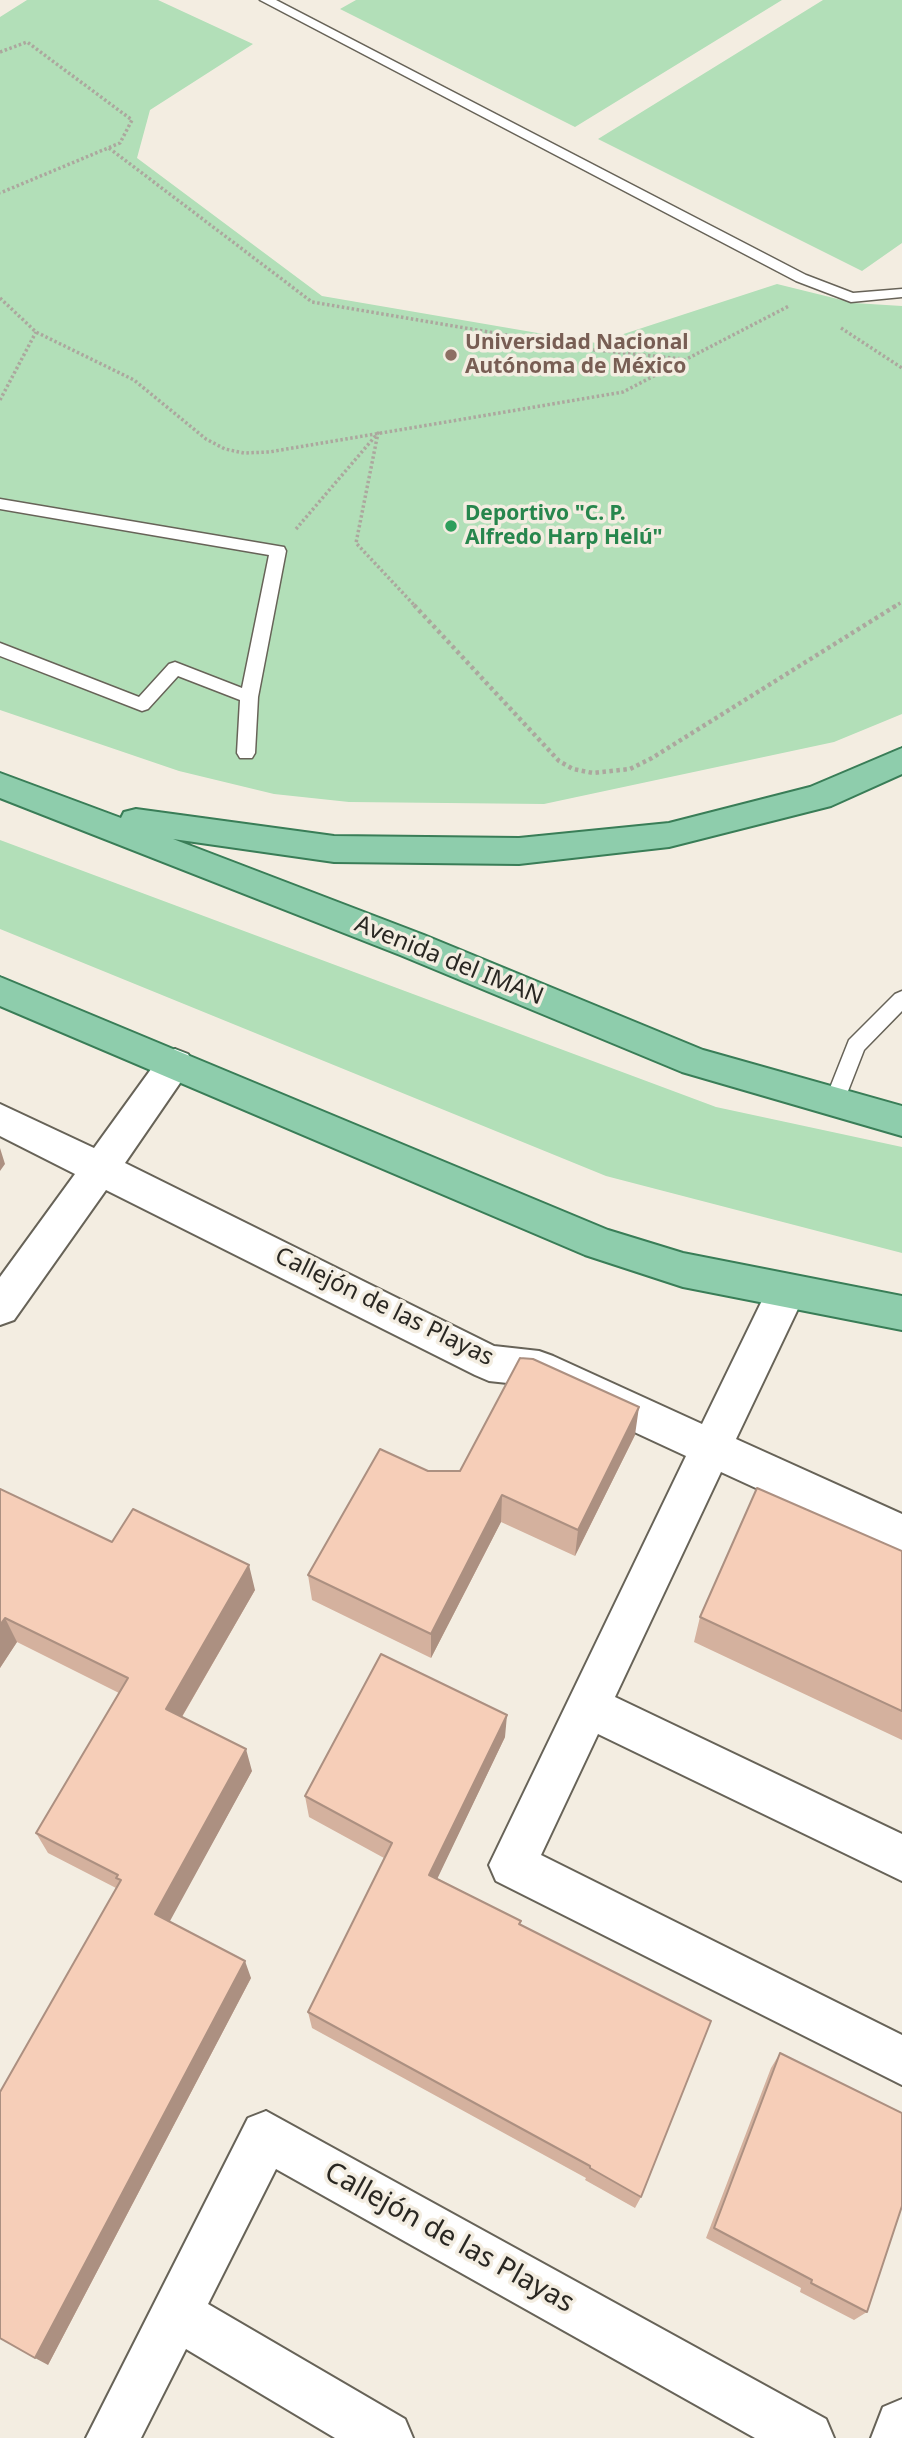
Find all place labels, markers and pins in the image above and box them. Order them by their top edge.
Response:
place label: Universidad Nacional Autónoma de México [465,330,689,380]
marker: Universidad Nacional Autónoma de México [443,347,459,363]
place label: Deportivo "C. P. Alfredo Harp Helú" [465,501,663,551]
marker: Deportivo "C. P. Alfredo Harp Helú" [443,518,459,534]

